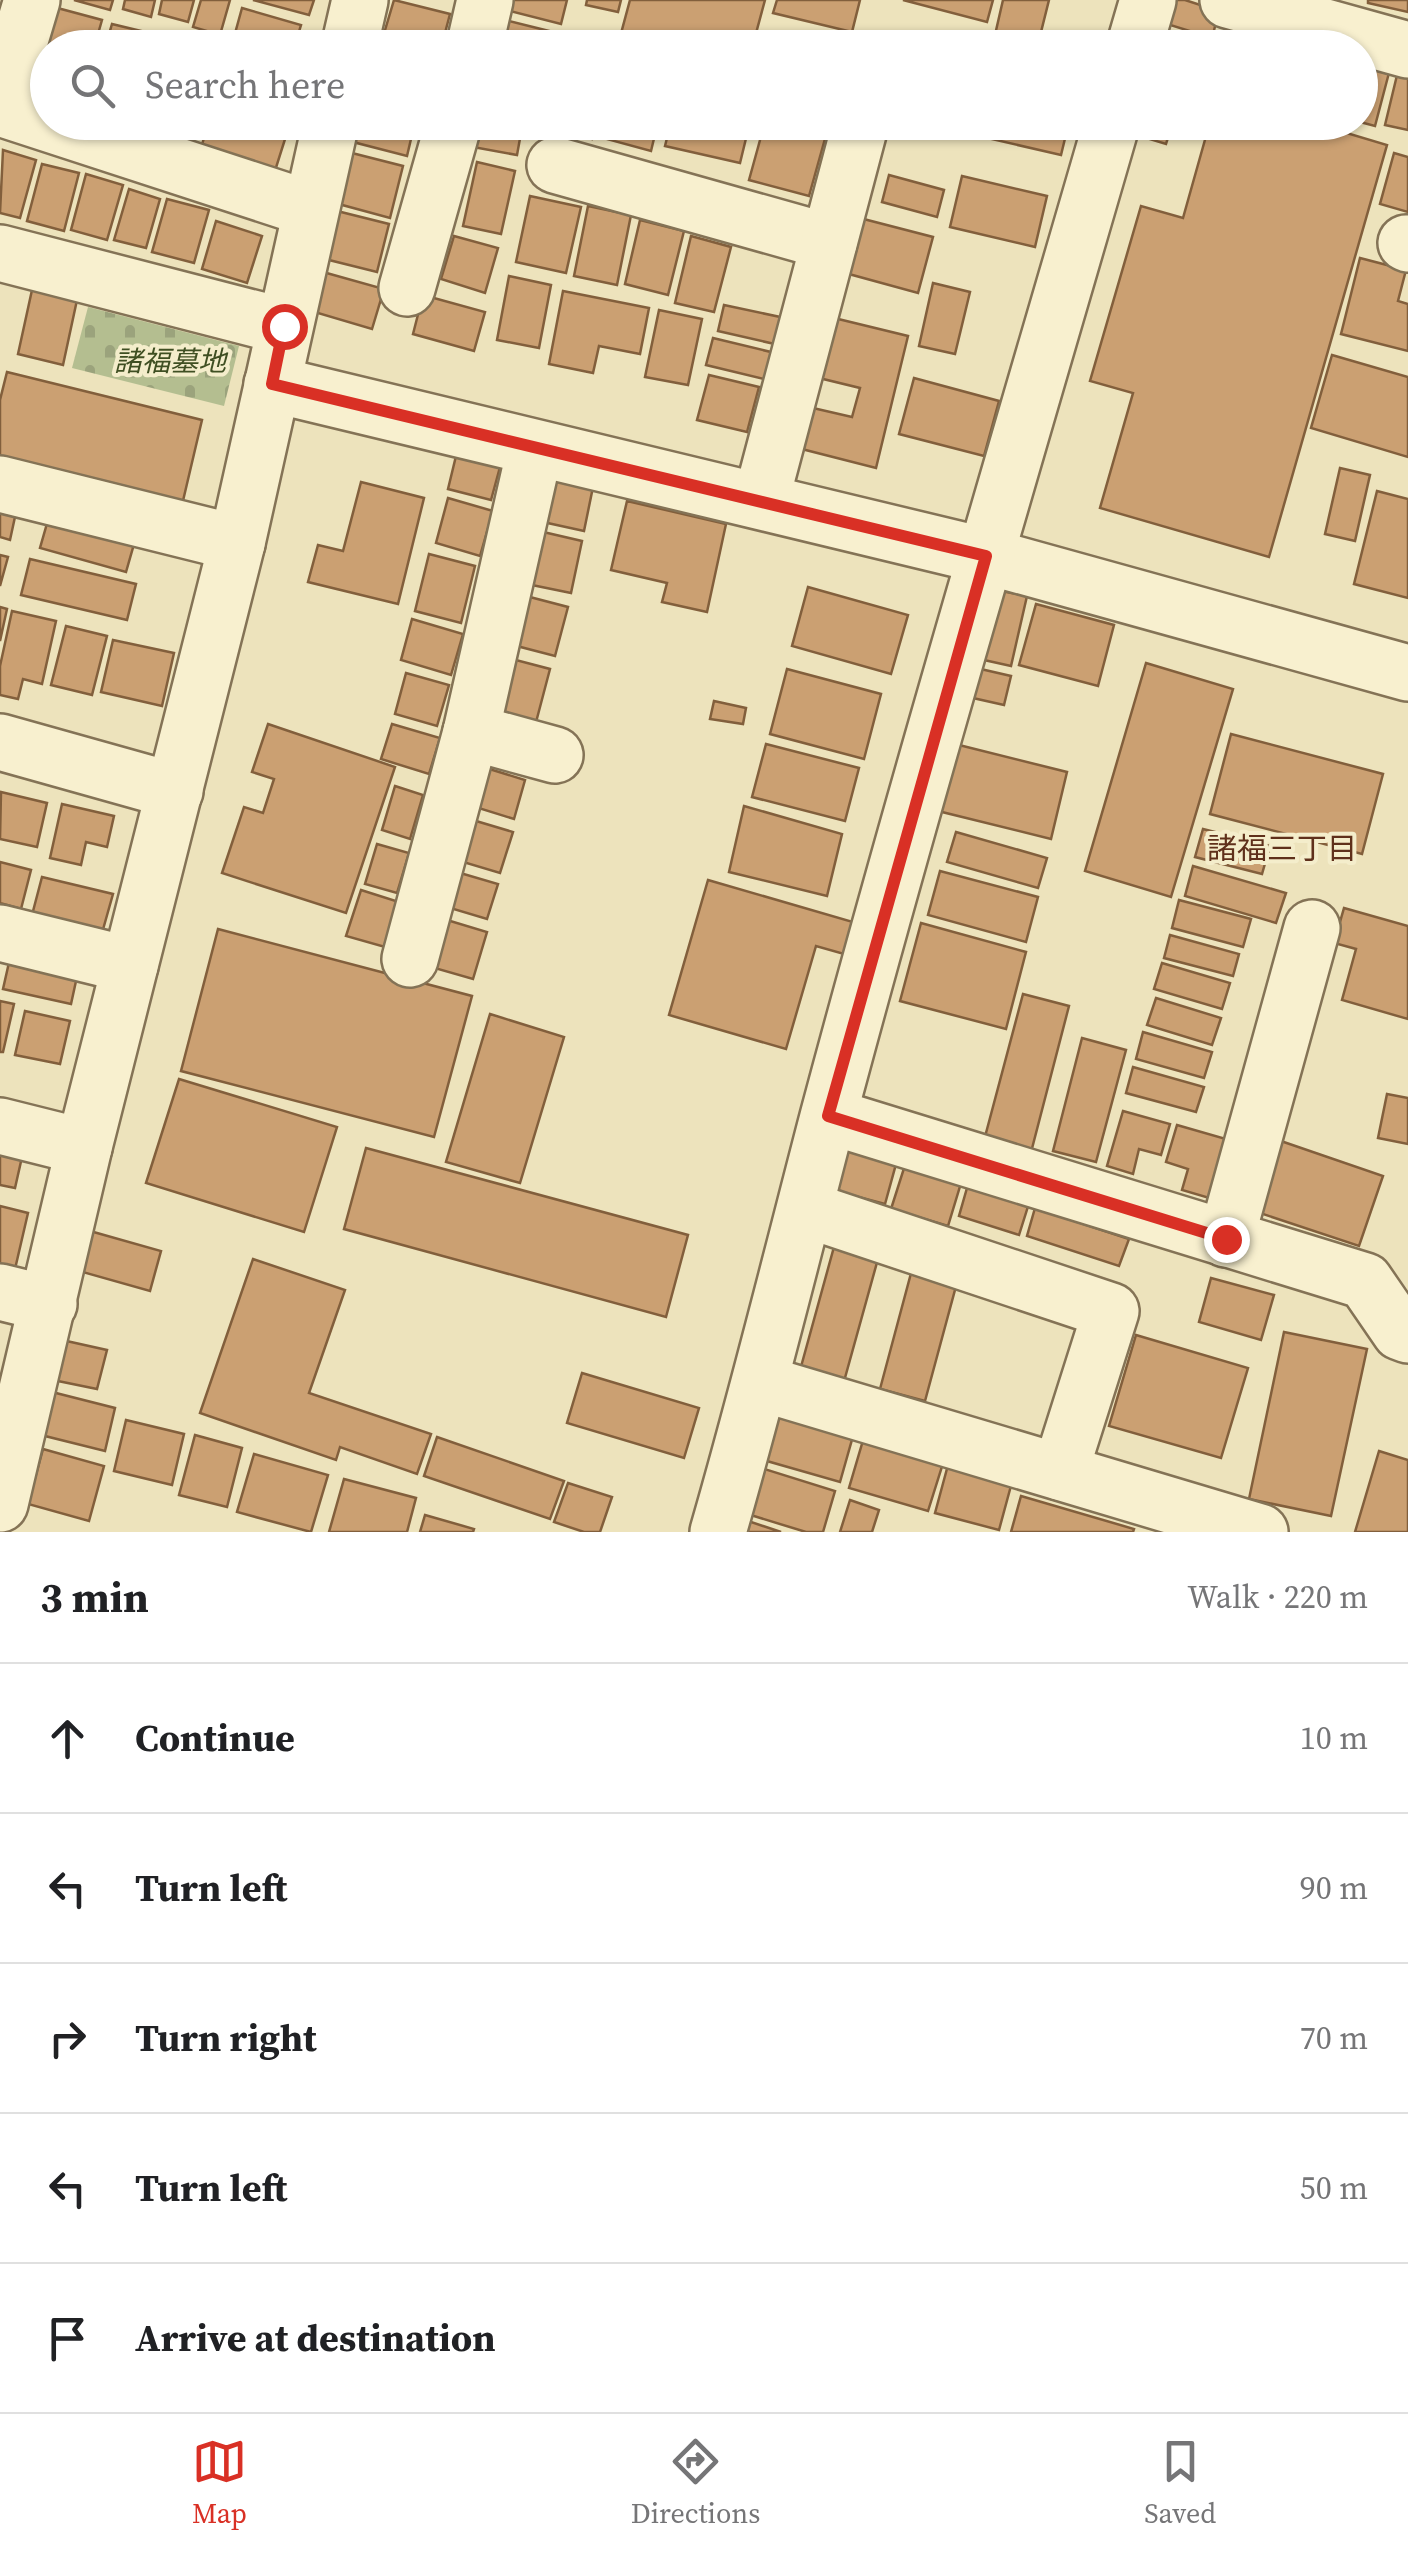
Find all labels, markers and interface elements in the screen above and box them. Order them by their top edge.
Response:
search box [30,30,1378,140]
icon: search [65,58,120,113]
text: Search here [145,59,345,111]
route start [262,304,308,350]
park label: 諸福墓地 [114,342,229,380]
district label: 諸福三丁目 [1207,828,1357,869]
route end [1204,1217,1250,1263]
text: 3 min [40,1568,149,1626]
text: Walk · 220 m [1187,1575,1368,1619]
icon: ahead [40,1711,95,1766]
text: Continue [135,1712,295,1764]
text: 10 m [1300,1716,1368,1760]
icon: left [40,1861,95,1916]
text: Turn left [135,1862,287,1914]
text: 90 m [1300,1866,1368,1910]
icon: right [40,2011,95,2066]
text: Turn right [135,2012,317,2064]
text: 70 m [1300,2016,1368,2060]
icon: left [40,2161,95,2216]
text: Turn left [135,2162,287,2214]
text: 50 m [1300,2166,1368,2210]
icon: arrive [40,2311,95,2366]
text: Arrive at destination [135,2312,496,2364]
tab: Map [192,2434,247,2532]
tab: Directions [631,2434,760,2532]
tab: Saved [1144,2434,1216,2532]

